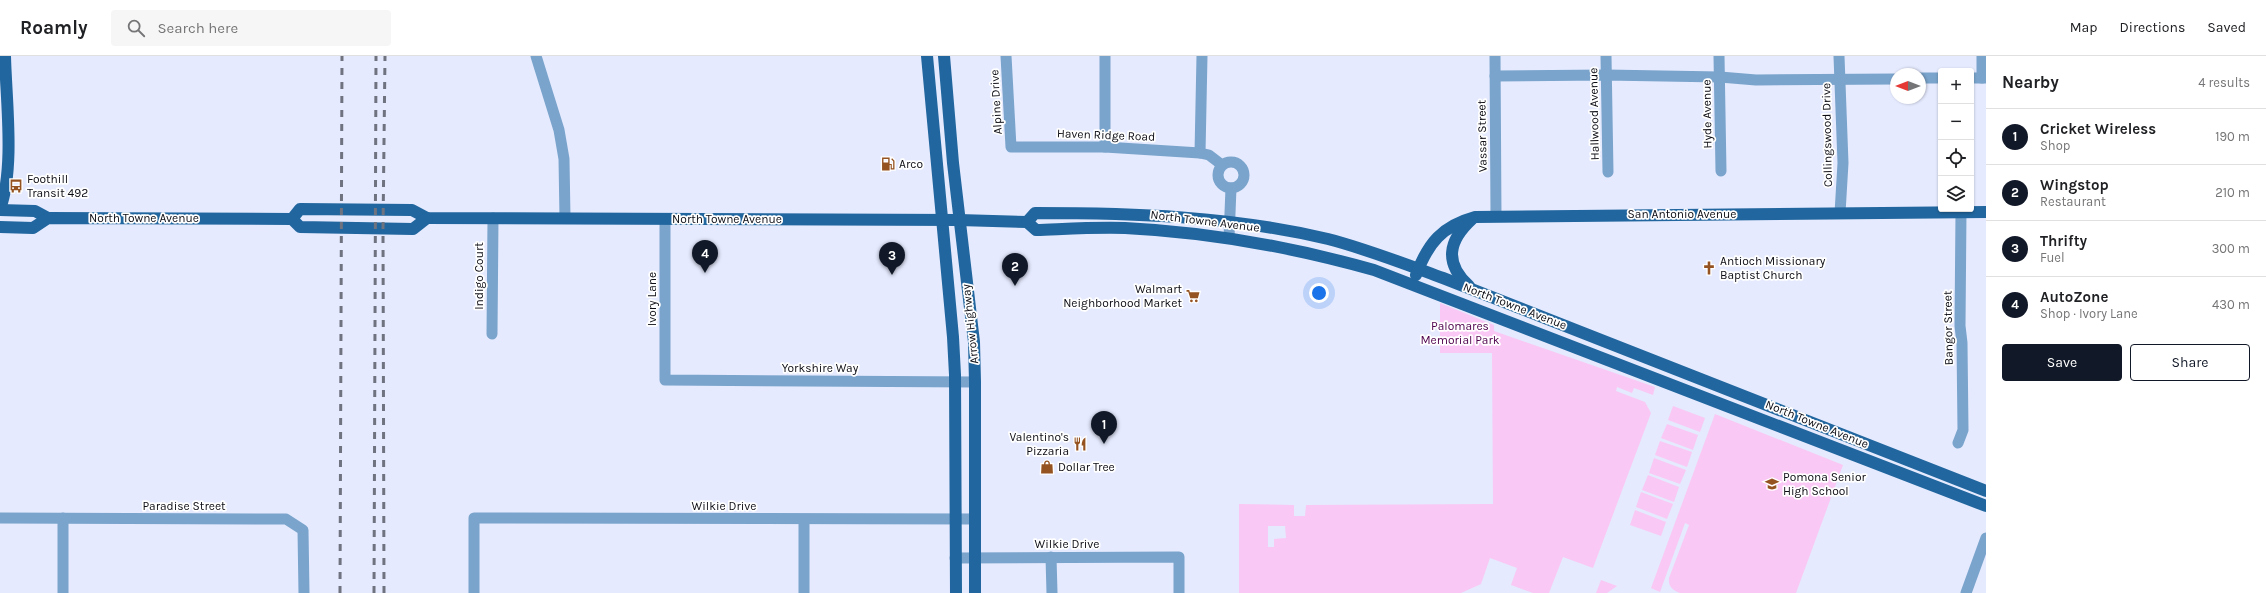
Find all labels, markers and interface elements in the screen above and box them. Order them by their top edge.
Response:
search box [111,10,391,46]
text: Roamly [20,17,87,39]
icon: search [125,17,147,39]
text: Search here [157,19,238,37]
text: Map [2070,19,2098,36]
text: Directions [2120,19,2185,36]
text: Saved [2207,19,2246,36]
street label: Hallwood Avenue [1586,68,1602,160]
north arrow [1890,68,1926,104]
map controls [1938,68,1974,212]
button: + [1938,68,1974,104]
street label: Alpine Drive [987,69,1005,135]
text: Nearby [2002,72,2059,92]
text: 4 results [2198,75,2250,90]
street label: Hyde Avenue [1699,79,1715,149]
street label: Collingswood Drive [1819,83,1835,187]
street label: Vassar Street [1474,99,1490,172]
button: − [1938,104,1974,140]
text: Cricket Wireless [2040,120,2156,138]
street label: Haven Ridge Road [1057,126,1155,144]
text: 1 [2013,129,2017,144]
text: 190 m [2215,129,2250,144]
text: Shop [2040,138,2070,153]
button: locate [1938,140,1974,176]
fuel station icon: Arco [880,156,896,172]
place label: Arco [899,157,923,171]
place label: Foothill Transit 492 [27,172,88,200]
button: layers [1938,176,1974,212]
text: Wingstop [2040,176,2109,194]
bus stop icon: Foothill Transit 492 [8,178,24,194]
text: 2 [2011,185,2019,200]
text: 210 m [2215,185,2250,200]
text: Restaurant [2040,194,2106,209]
street label: North Towne Avenue [1150,207,1260,235]
street label: San Antonio Avenue [1628,207,1736,221]
street label: North Towne Avenue [89,211,199,225]
street label: North Towne Avenue [672,212,782,226]
text: Thrifty [2040,232,2087,250]
pin: 4 [692,240,718,273]
text: 3 [2011,241,2019,256]
text: 300 m [2212,241,2250,256]
street label: Indigo Court [472,242,486,310]
pin: 3 [879,242,905,275]
text: Fuel [2040,250,2065,265]
pin: 2 [1002,253,1028,286]
place label: Antioch Missionary Baptist Church [1720,254,1826,282]
church icon: Antioch Missionary Baptist Church [1701,260,1717,276]
street label: Ivory Lane [645,272,659,326]
street label: North Towne Avenue [1461,280,1569,332]
place label: Walmart Neighborhood Market [1063,282,1182,310]
street label: Arrow Highway [959,283,981,365]
your location [1309,283,1329,303]
supermarket icon: Walmart Neighborhood Market [1185,288,1201,304]
text: AutoZone [2040,288,2108,306]
street label: Bangor Street [1940,290,1956,366]
text: 4 [2011,297,2019,312]
text: 430 m [2212,297,2250,312]
text: Shop · Ivory Lane [2040,306,2138,321]
park label: Palomares Memorial Park [1420,319,1500,347]
button: Save [2002,344,2122,381]
button: Share [2130,344,2250,381]
street label: Yorkshire Way [782,361,859,375]
street label: North Towne Avenue [1763,397,1871,451]
pin: 1 [1091,411,1117,444]
place label: Valentino's Pizzaria [1009,430,1069,458]
restaurant icon: Valentino's Pizzaria [1072,436,1088,452]
shop icon: Dollar Tree [1039,459,1055,475]
place label: Dollar Tree [1058,460,1115,474]
place label: Pomona Senior High School [1783,470,1866,498]
school or university icon: Pomona Senior High School [1764,476,1780,492]
street label: Paradise Street [142,499,226,513]
street label: Wilkie Drive [691,499,757,513]
street label: Wilkie Drive [1034,537,1100,551]

